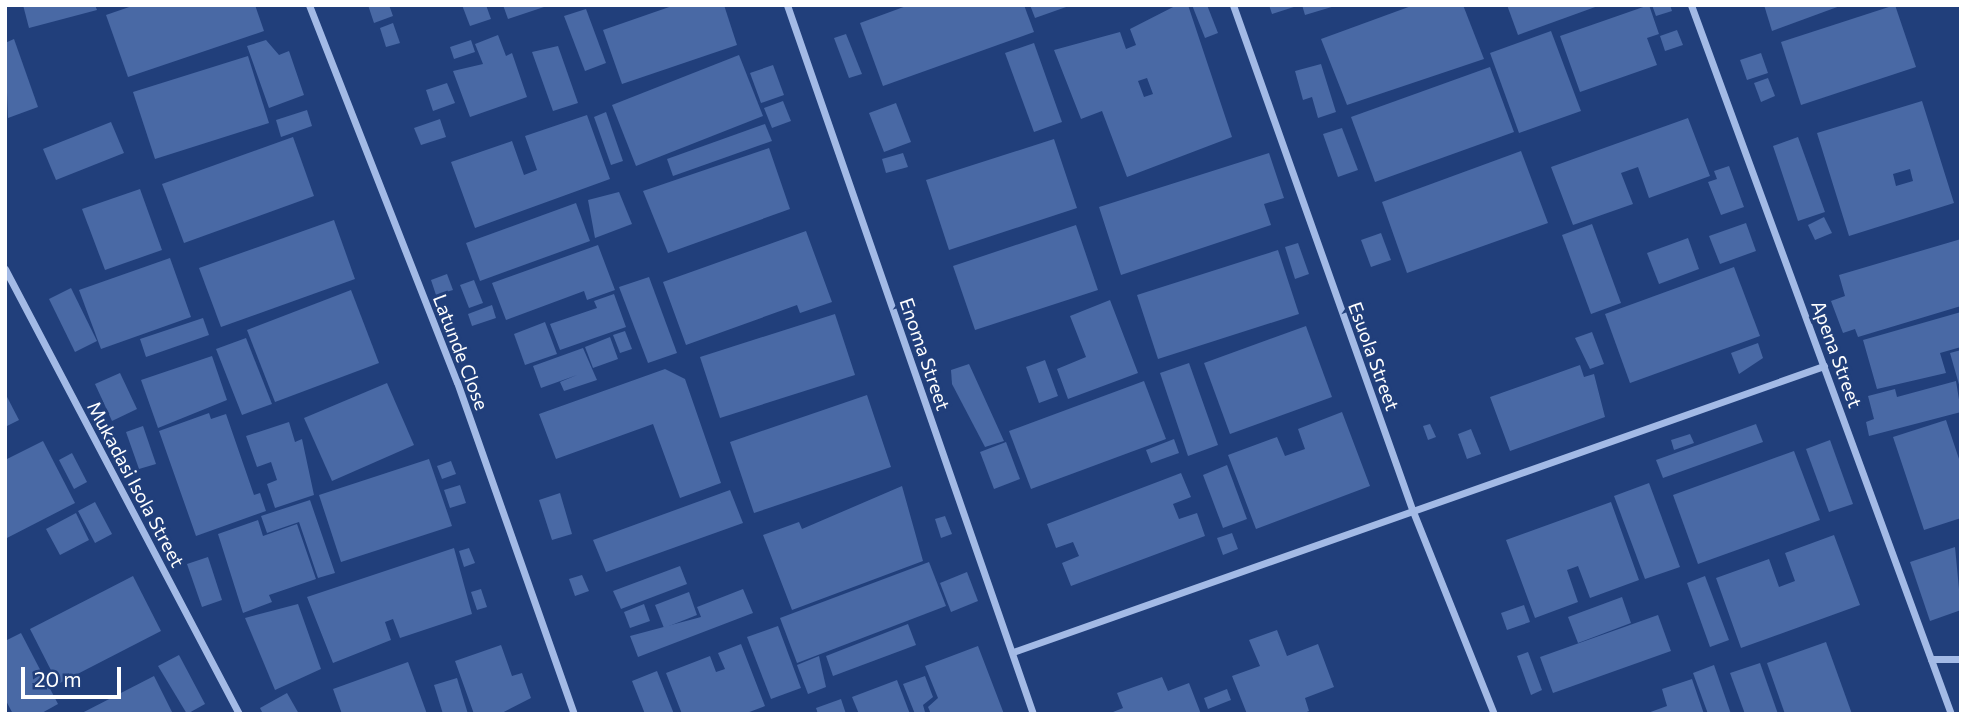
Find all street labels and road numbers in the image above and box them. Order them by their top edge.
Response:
street label: Latunde Close [428,291,494,413]
street label: Enoma Street [895,295,955,413]
street label: Apena Street [1807,297,1867,411]
street label: Esuola Street [1344,299,1404,413]
street label: Mukadasi Isola Street [83,397,189,571]

